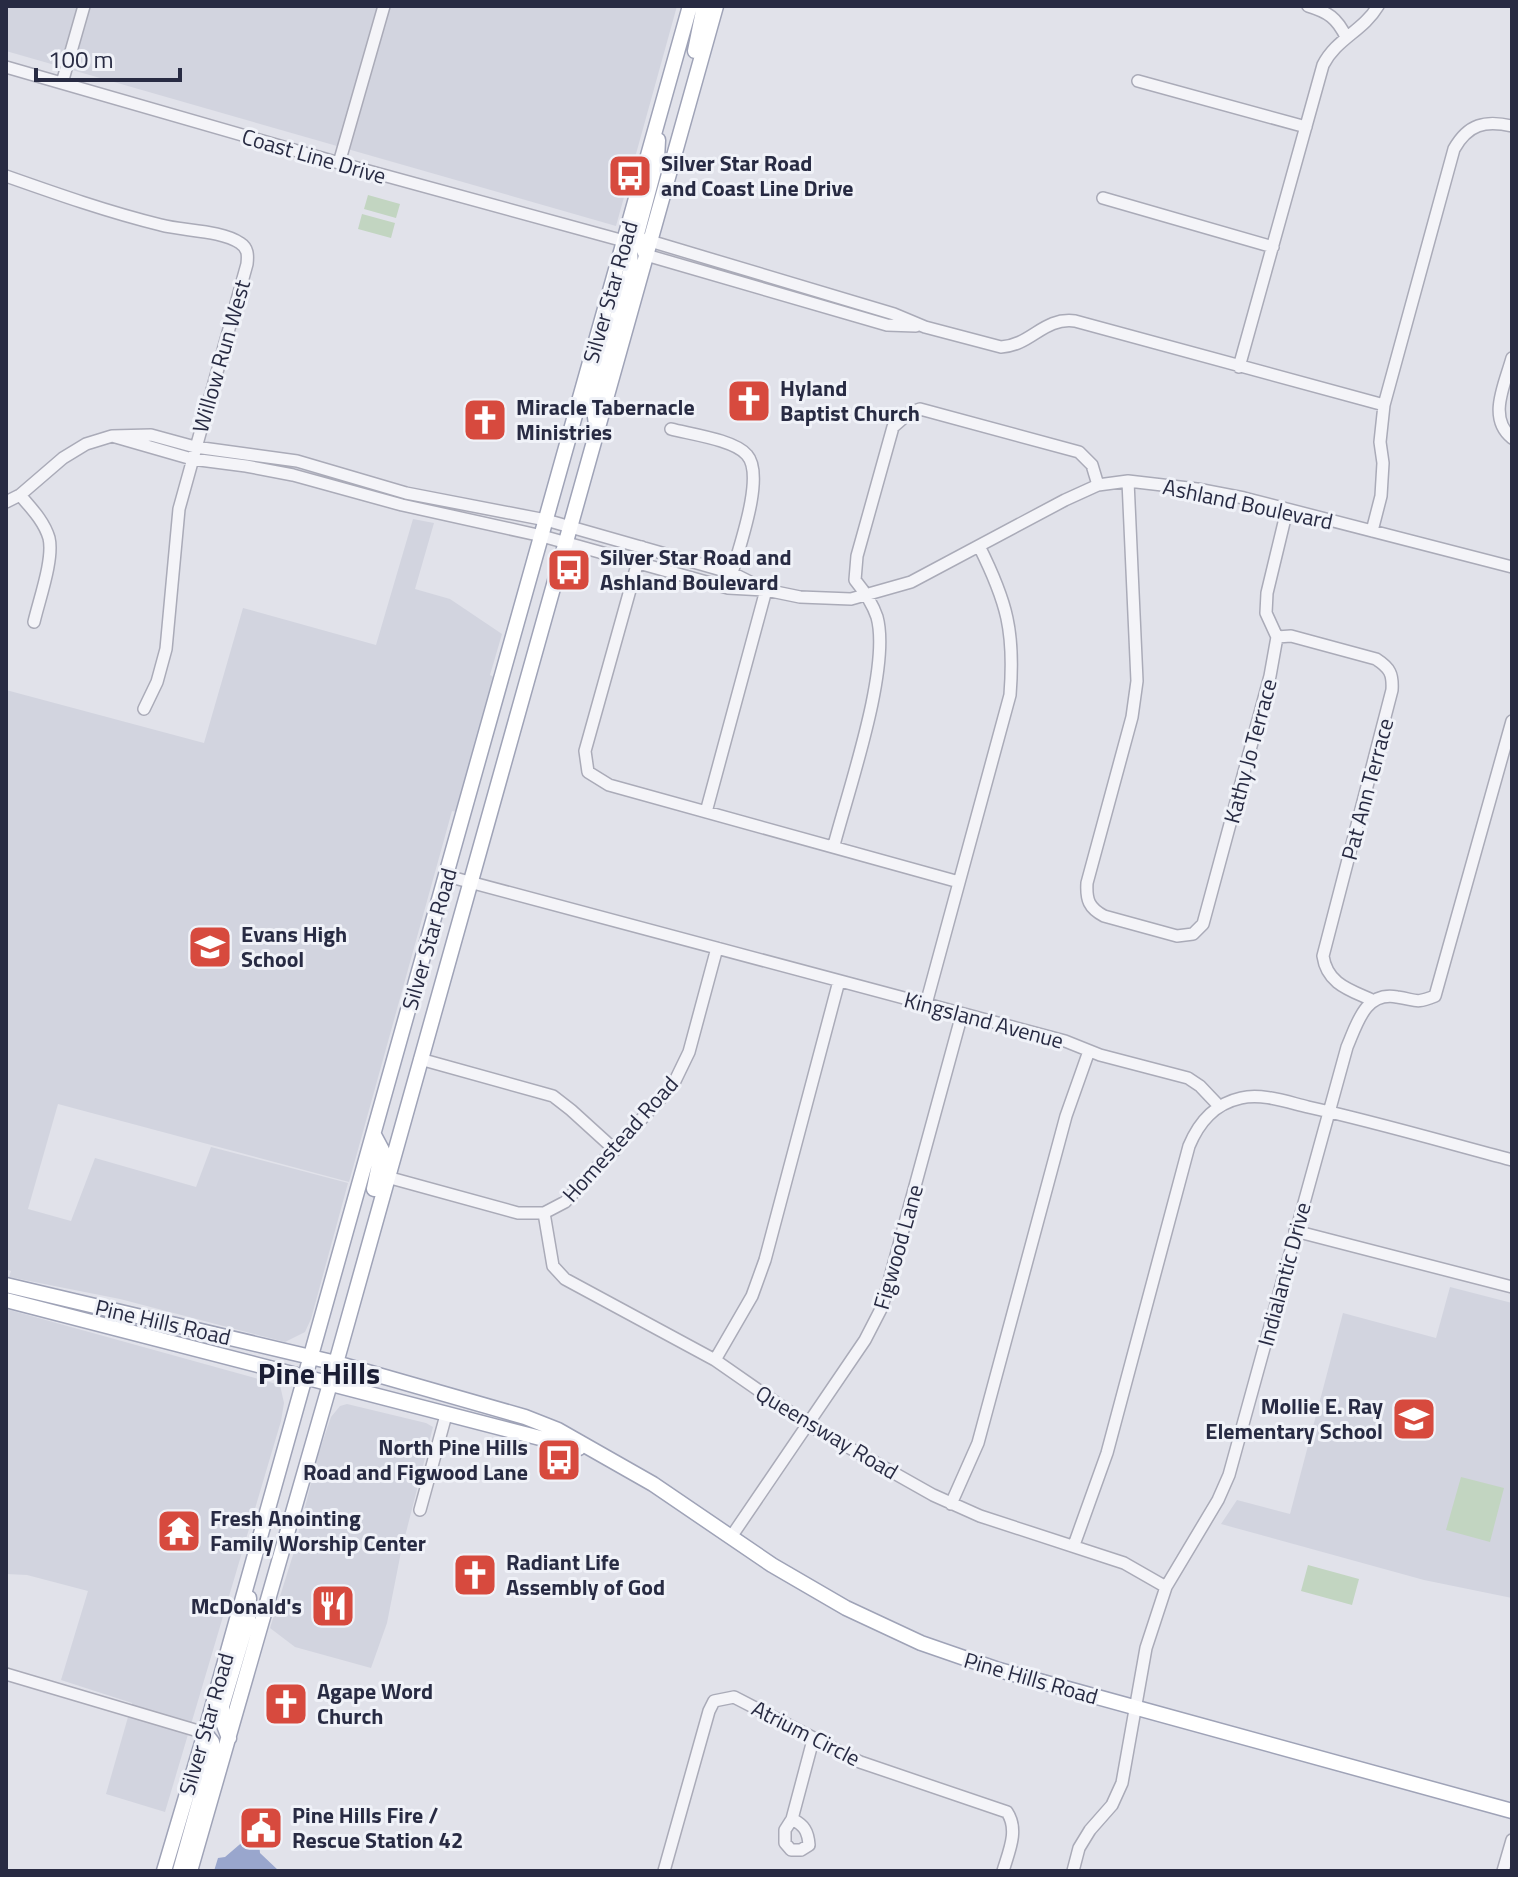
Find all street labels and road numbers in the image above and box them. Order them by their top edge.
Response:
street label: Coast Line Drive [238,119,390,193]
street label: Silver Star Road [573,217,647,367]
street label: Willow Run West [183,275,259,436]
street label: Ashland Boulevard [1160,469,1336,539]
street label: Kathy Jo Terrace [1214,675,1286,827]
street label: Pat Ann Terrace [1332,714,1402,864]
street label: Silver Star Road [392,864,466,1014]
street label: Kingsland Avenue [900,982,1068,1058]
street label: Homestead Road [554,1068,686,1210]
street label: Figwood Lane [864,1181,932,1313]
street label: Indialantic Drive [1248,1198,1320,1350]
street label: Pine Hills Road [92,1290,234,1354]
street label: Queensway Road [749,1376,905,1488]
street label: Pine Hills Road [960,1643,1102,1713]
street label: Silver Star Road [169,1649,243,1799]
street label: Atrium Circle [746,1691,866,1775]

